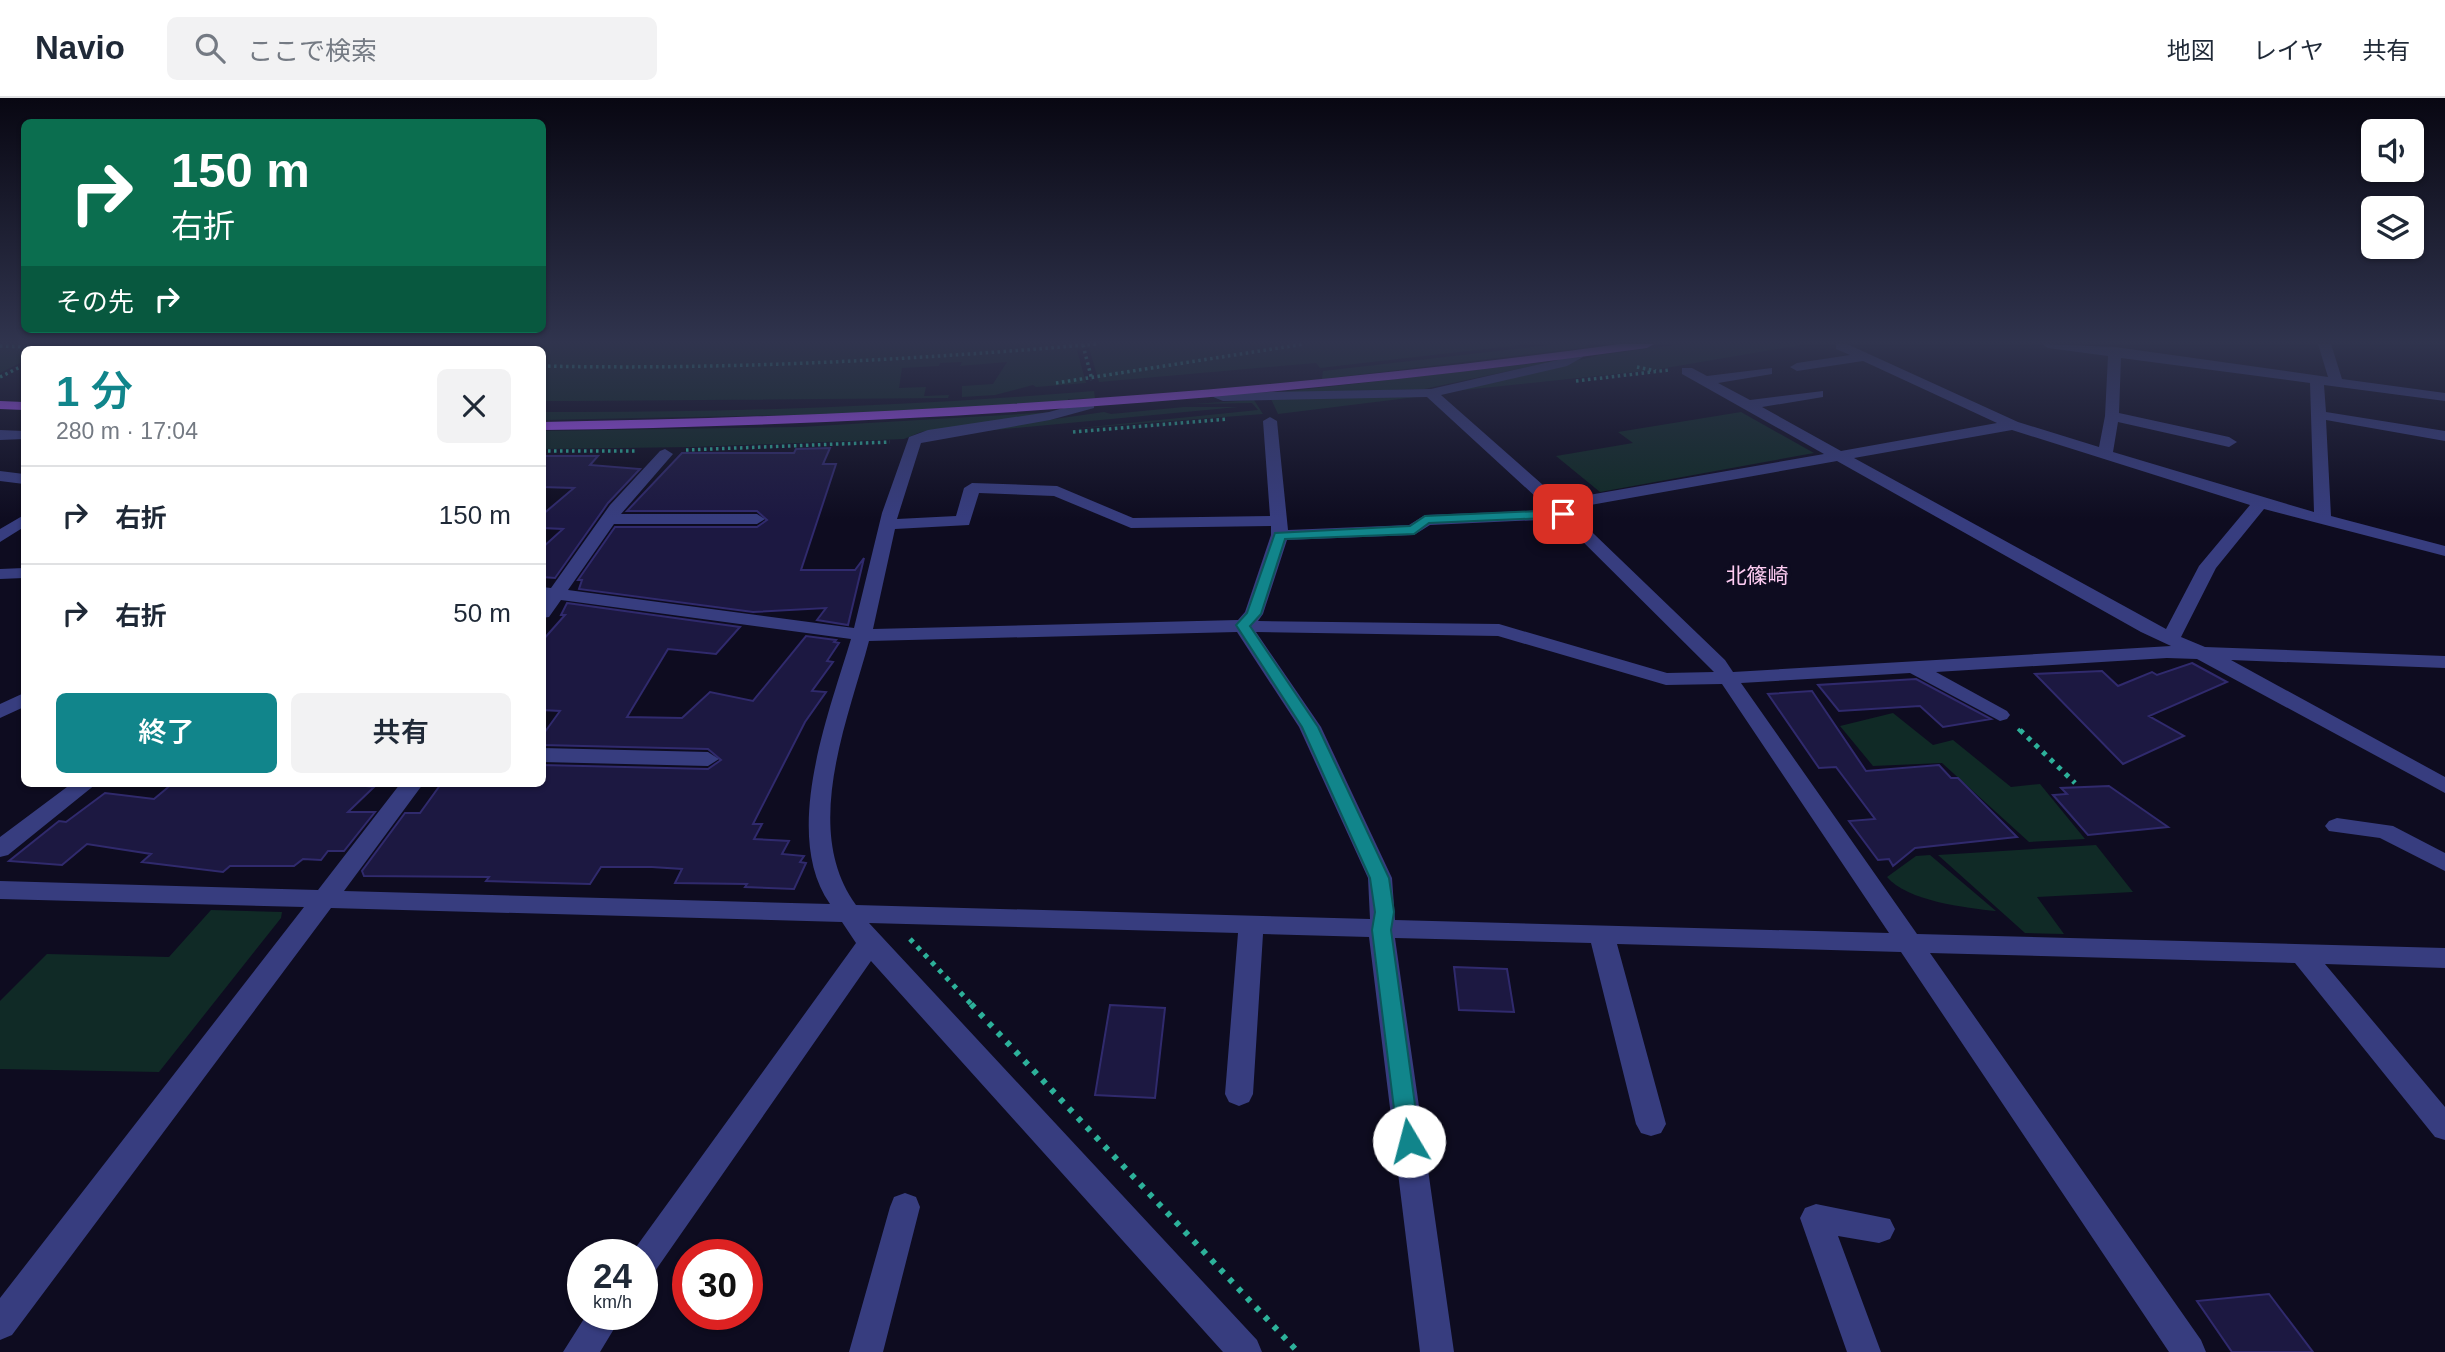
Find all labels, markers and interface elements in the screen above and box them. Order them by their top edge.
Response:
search box [167,17,657,80]
text: Navio [35,29,125,66]
icon: search [191,29,229,67]
text: ここで検索 [247,36,377,66]
text: 地図 [2167,37,2215,64]
text: レイヤ [2253,37,2324,64]
text: 共有 [2362,37,2410,64]
map controls [2361,119,2424,259]
button: sound [2361,119,2424,182]
text: 150 m [171,143,310,197]
icon: right [56,147,147,238]
button: layers [2361,196,2424,259]
text: 右折 [171,208,235,244]
icon: right [148,280,186,318]
text: その先 [56,287,134,317]
text: 1 分 [56,368,133,415]
button: close [437,369,511,443]
text: 280 m · 17:04 [56,418,198,444]
pin [1533,484,1593,544]
icon: arrive [1544,495,1582,533]
icon: right [56,496,94,534]
text: 150 m [439,500,511,530]
text: 右折 [115,503,167,533]
district label: 北篠崎 [1726,564,1789,587]
icon: right [56,594,94,632]
text: 50 m [453,598,511,628]
text: 右折 [115,601,167,631]
button: 終了 [56,693,277,773]
button: 共有 [291,693,511,773]
position arrow [1372,1104,1446,1178]
speed limit sign: 30 [672,1239,763,1330]
text: 24 [593,1256,632,1295]
text: km/h [593,1292,632,1312]

